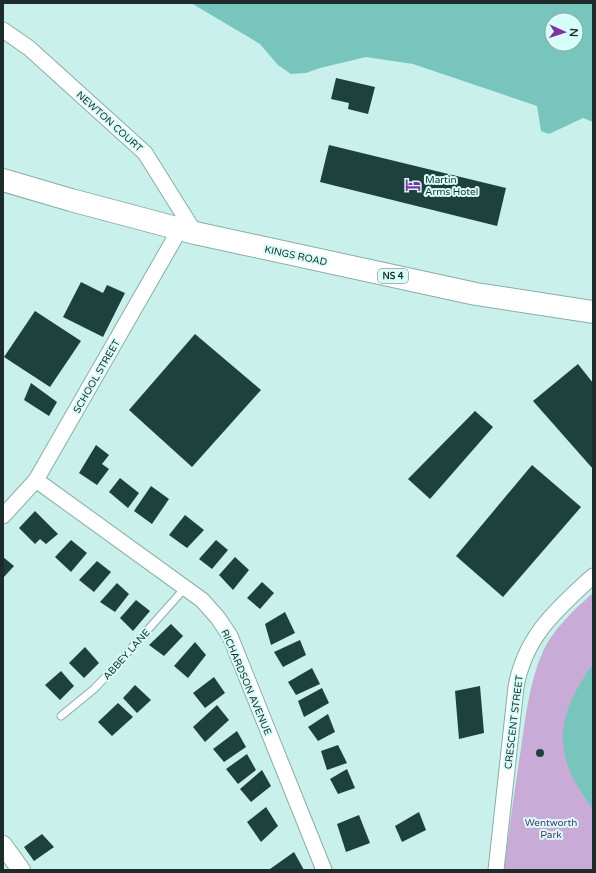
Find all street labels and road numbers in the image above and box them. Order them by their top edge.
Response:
street label: NEWTON COURT [74,89,145,155]
street label: KINGS ROAD [263,243,328,268]
road number: NS 4 [378,269,408,283]
street label: SCHOOL STREET [71,338,123,415]
street label: ABBEY LANE [101,627,153,683]
street label: RICHARDSON AVENUE [218,628,274,737]
street label: CRESCENT STREET [502,674,526,770]

